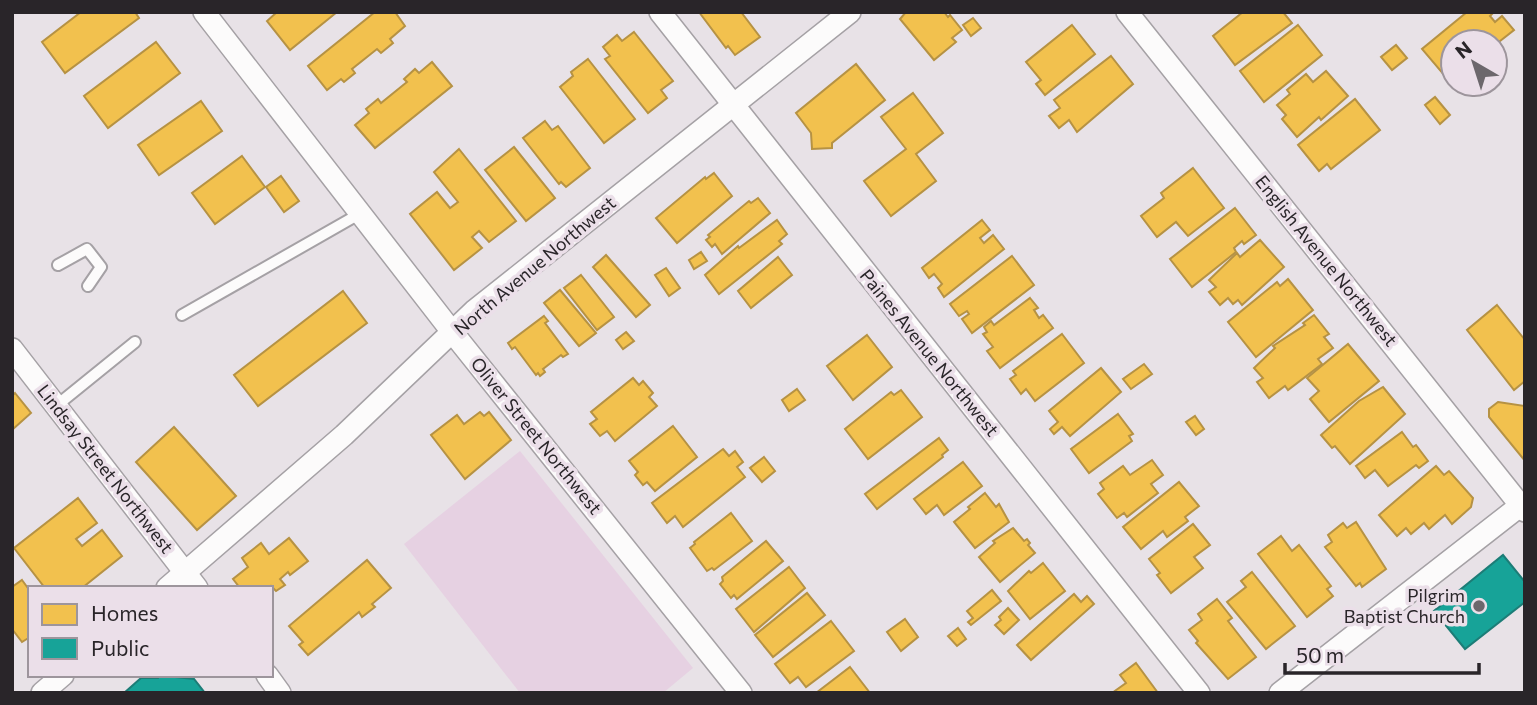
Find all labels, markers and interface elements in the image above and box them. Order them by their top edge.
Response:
north arrow [1439,28,1509,98]
text: N [1450,36,1476,63]
street label: English Avenue Northwest [1251,170,1402,350]
street label: North Avenue Northwest [449,191,620,339]
street label: Paines Avenue Northwest [856,264,1004,440]
street label: Oliver Street Northwest [467,353,607,518]
street label: Lindsay Street Northwest [33,380,179,557]
place label: Pilgrim Baptist Church [1344,584,1465,627]
legend [28,586,273,677]
marker: Pilgrim Baptist Church [1471,598,1487,614]
text: Homes [91,600,158,625]
scale bar [1285,632,1479,676]
text: Public [91,635,149,660]
text: 50 m [1296,642,1344,667]

